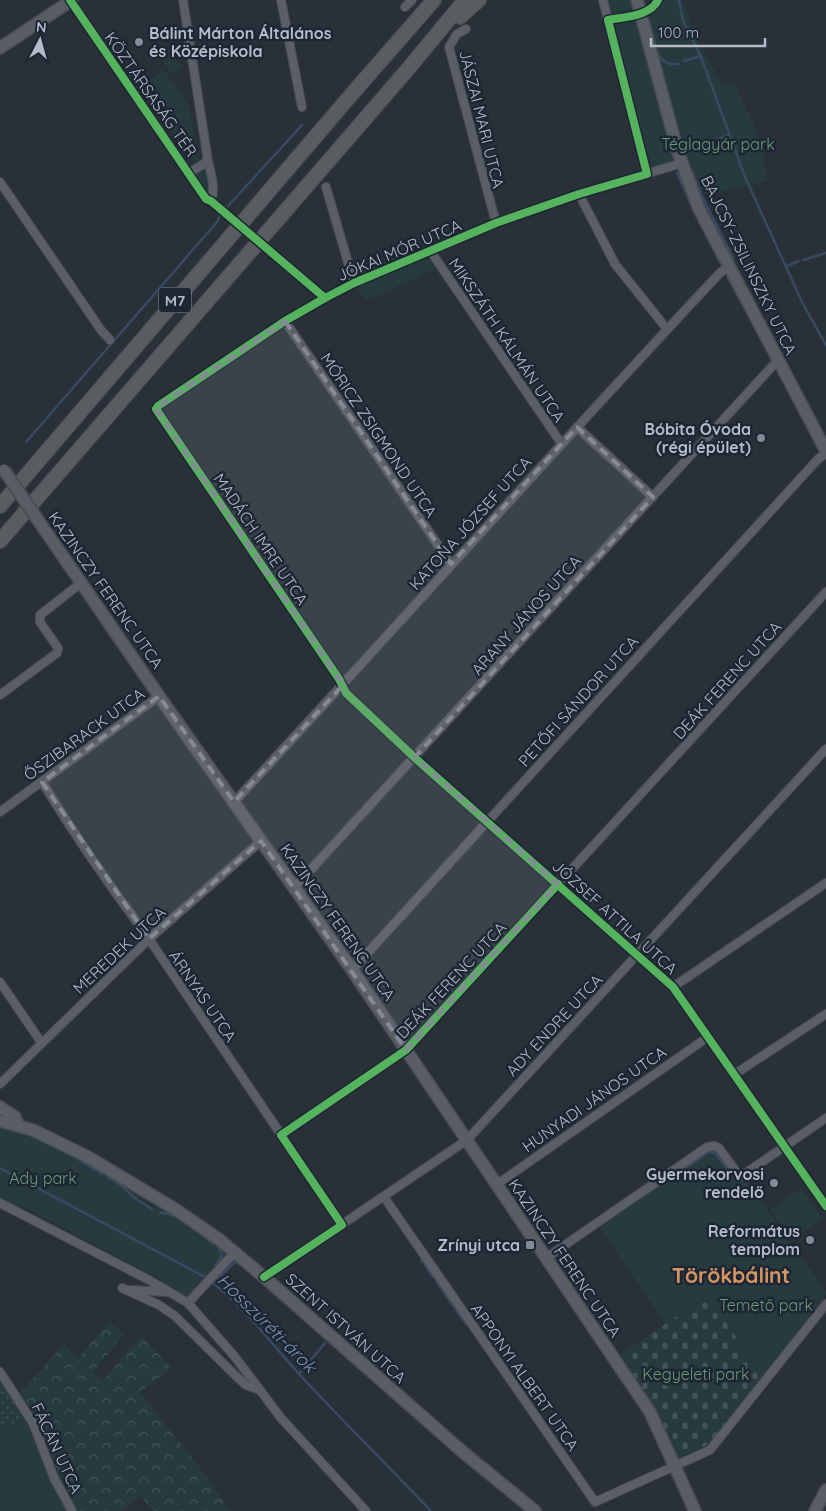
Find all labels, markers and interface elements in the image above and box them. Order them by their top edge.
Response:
north arrow [15,15,65,65]
scale bar [651,15,765,47]
text: N [35,18,47,37]
place label: Bálint Márton Általános és Középiskola [149,23,332,61]
text: 100 m [658,23,699,42]
street label: KÖZTÁRSASÁG TÉR [100,28,202,160]
marker: Bálint Márton Általános és Középiskola [133,36,145,48]
street label: JÁSZAI MARI UTCA [455,48,509,190]
park label: Téglagyár park [661,134,775,154]
street label: BAJCSY-ZSILINSZKY UTCA [697,172,801,358]
street label: JÓKAI MÓR UTCA [334,215,464,285]
street label: MIKSZÁTH KÁLMÁN UTCA [444,254,570,426]
road number: M7 [159,288,191,312]
street label: MÓRICZ ZSIGMOND UTCA [316,349,442,521]
place label: Bóbita Óvoda (régi épület) [645,419,751,457]
marker: Bóbita Óvoda (régi épület) [755,432,767,444]
street label: KATONA JÓZSEF UTCA [405,452,535,594]
street label: MADÁCH IMRE UTCA [209,469,313,609]
street label: KAZINCZY FERENC UTCA [44,508,168,672]
street label: ARANY JÁNOS UTCA [467,551,585,679]
street label: DEÁK FERENC UTCA [669,617,785,743]
street label: PETŐFI SÁNDOR UTCA [514,631,642,771]
street label: ŐSZIBARACK UTCA [20,683,148,785]
street label: KAZINCZY FERENC UTCA [276,840,400,1004]
street label: JÓZSEF ATTILA UTCA [548,856,682,978]
street label: MEREDEK UTCA [68,902,170,998]
street label: DEÁK FERENC UTCA [392,918,510,1042]
street label: ÁRNYAS UTCA [165,946,241,1046]
street label: ADY ENDRE UTCA [501,970,607,1080]
street label: HUNYADI JÁNOS UTCA [518,1042,670,1156]
place label: Gyermekorvosi rendelő [646,1164,764,1202]
park label: Ady park [9,1168,77,1188]
street label: KAZINCZY FERENC UTCA [504,1175,626,1341]
marker: Gyermekorvosi rendelő [768,1177,780,1189]
place label: Református templom [708,1221,800,1259]
marker: Református templom [804,1234,816,1246]
place label: Zrínyi utca [438,1235,520,1255]
marker: Zrínyi utca [524,1239,536,1251]
district label: Törökbálint [672,1262,790,1288]
water label: Hosszúréti-árok [212,1268,322,1378]
street label: SZENT ISTVÁN UTCA [282,1269,410,1387]
park label: Temető park [719,1295,813,1315]
street label: APPONYI ALBERT UTCA [467,1300,583,1454]
park label: Kegyeleti park [642,1364,750,1384]
street label: FÁCÁN UTCA [27,1399,87,1497]

